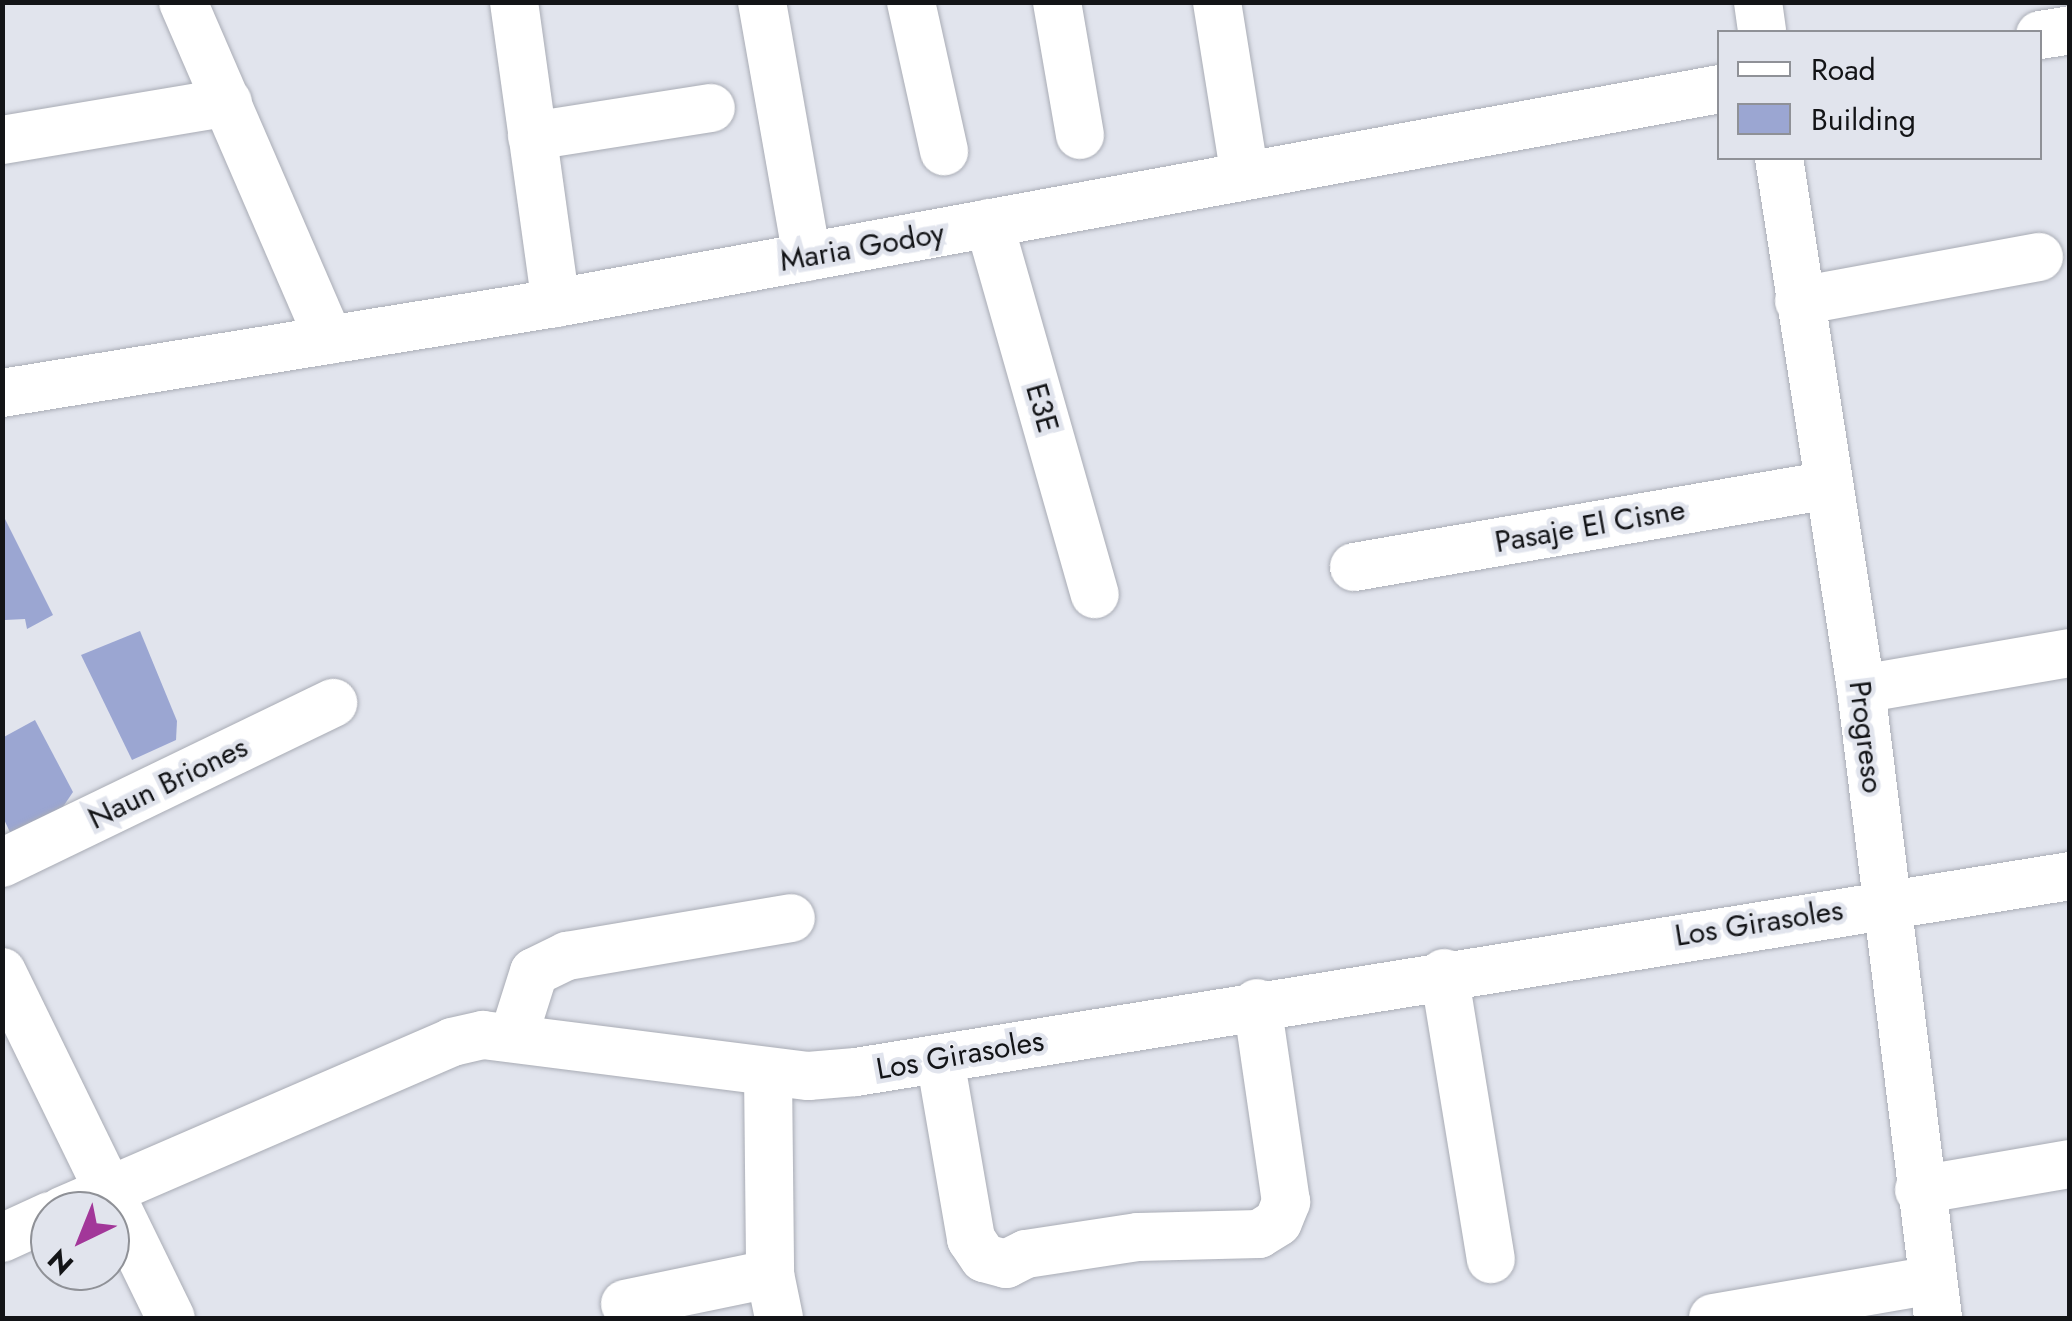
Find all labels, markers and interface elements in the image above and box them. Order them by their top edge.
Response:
legend [1717,30,2042,160]
text: Road [1811,48,1876,91]
text: Building [1811,98,1916,141]
street label: Maria Godoy [777,215,947,279]
street label: E3E [1018,379,1066,437]
street label: Pasaje El Cisne [1492,492,1688,560]
street label: Progreso [1841,679,1891,795]
street label: Naun Briones [83,729,253,837]
street label: Los Girasoles [1672,892,1846,954]
street label: Los Girasoles [873,1023,1047,1087]
north arrow [30,1191,130,1291]
text: N [38,1239,83,1284]

